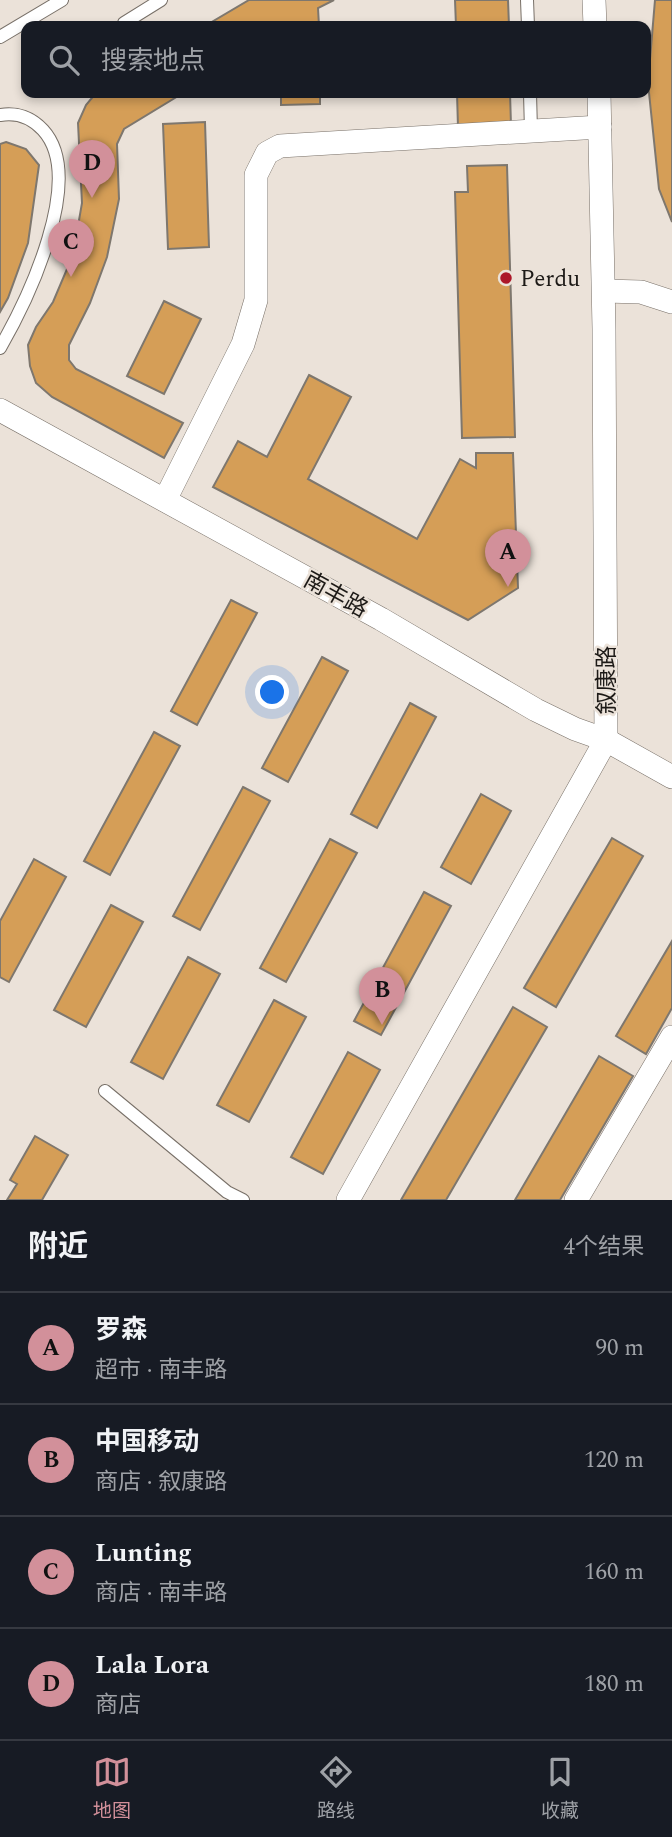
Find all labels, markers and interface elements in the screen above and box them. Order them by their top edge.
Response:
search box [21,21,651,98]
icon: search [45,41,83,79]
text: 搜索地点 [101,41,205,81]
pin: D [69,140,115,198]
pin: C [48,219,94,277]
place label: Perdu [520,262,580,297]
marker: Perdu [498,270,514,286]
pin: A [485,529,531,587]
street label: 南丰路 [297,563,374,627]
street label: 叙康路 [590,646,625,715]
your location [255,675,289,709]
pin: B [359,967,405,1025]
text: 附近 [28,1224,88,1270]
text: 4个结果 [564,1230,644,1265]
text: 罗森 [95,1310,147,1350]
text: A [42,1331,60,1366]
text: 90 m [595,1331,644,1366]
text: 超市 · 南丰路 [95,1353,227,1388]
text: 中国移动 [95,1422,199,1462]
text: B [43,1443,59,1478]
text: 120 m [584,1443,644,1478]
text: 商店 · 叙康路 [95,1465,227,1500]
text: Lunting [95,1533,192,1573]
text: C [43,1555,59,1590]
text: 160 m [584,1555,644,1590]
text: 商店 · 南丰路 [95,1576,227,1611]
text: Lala Lora [95,1645,209,1685]
text: D [42,1667,60,1702]
text: 180 m [584,1667,644,1702]
text: 商店 [95,1688,141,1723]
tab: 地图 [93,1753,131,1826]
tab: 路线 [317,1753,355,1826]
tab: 收藏 [541,1753,579,1826]

